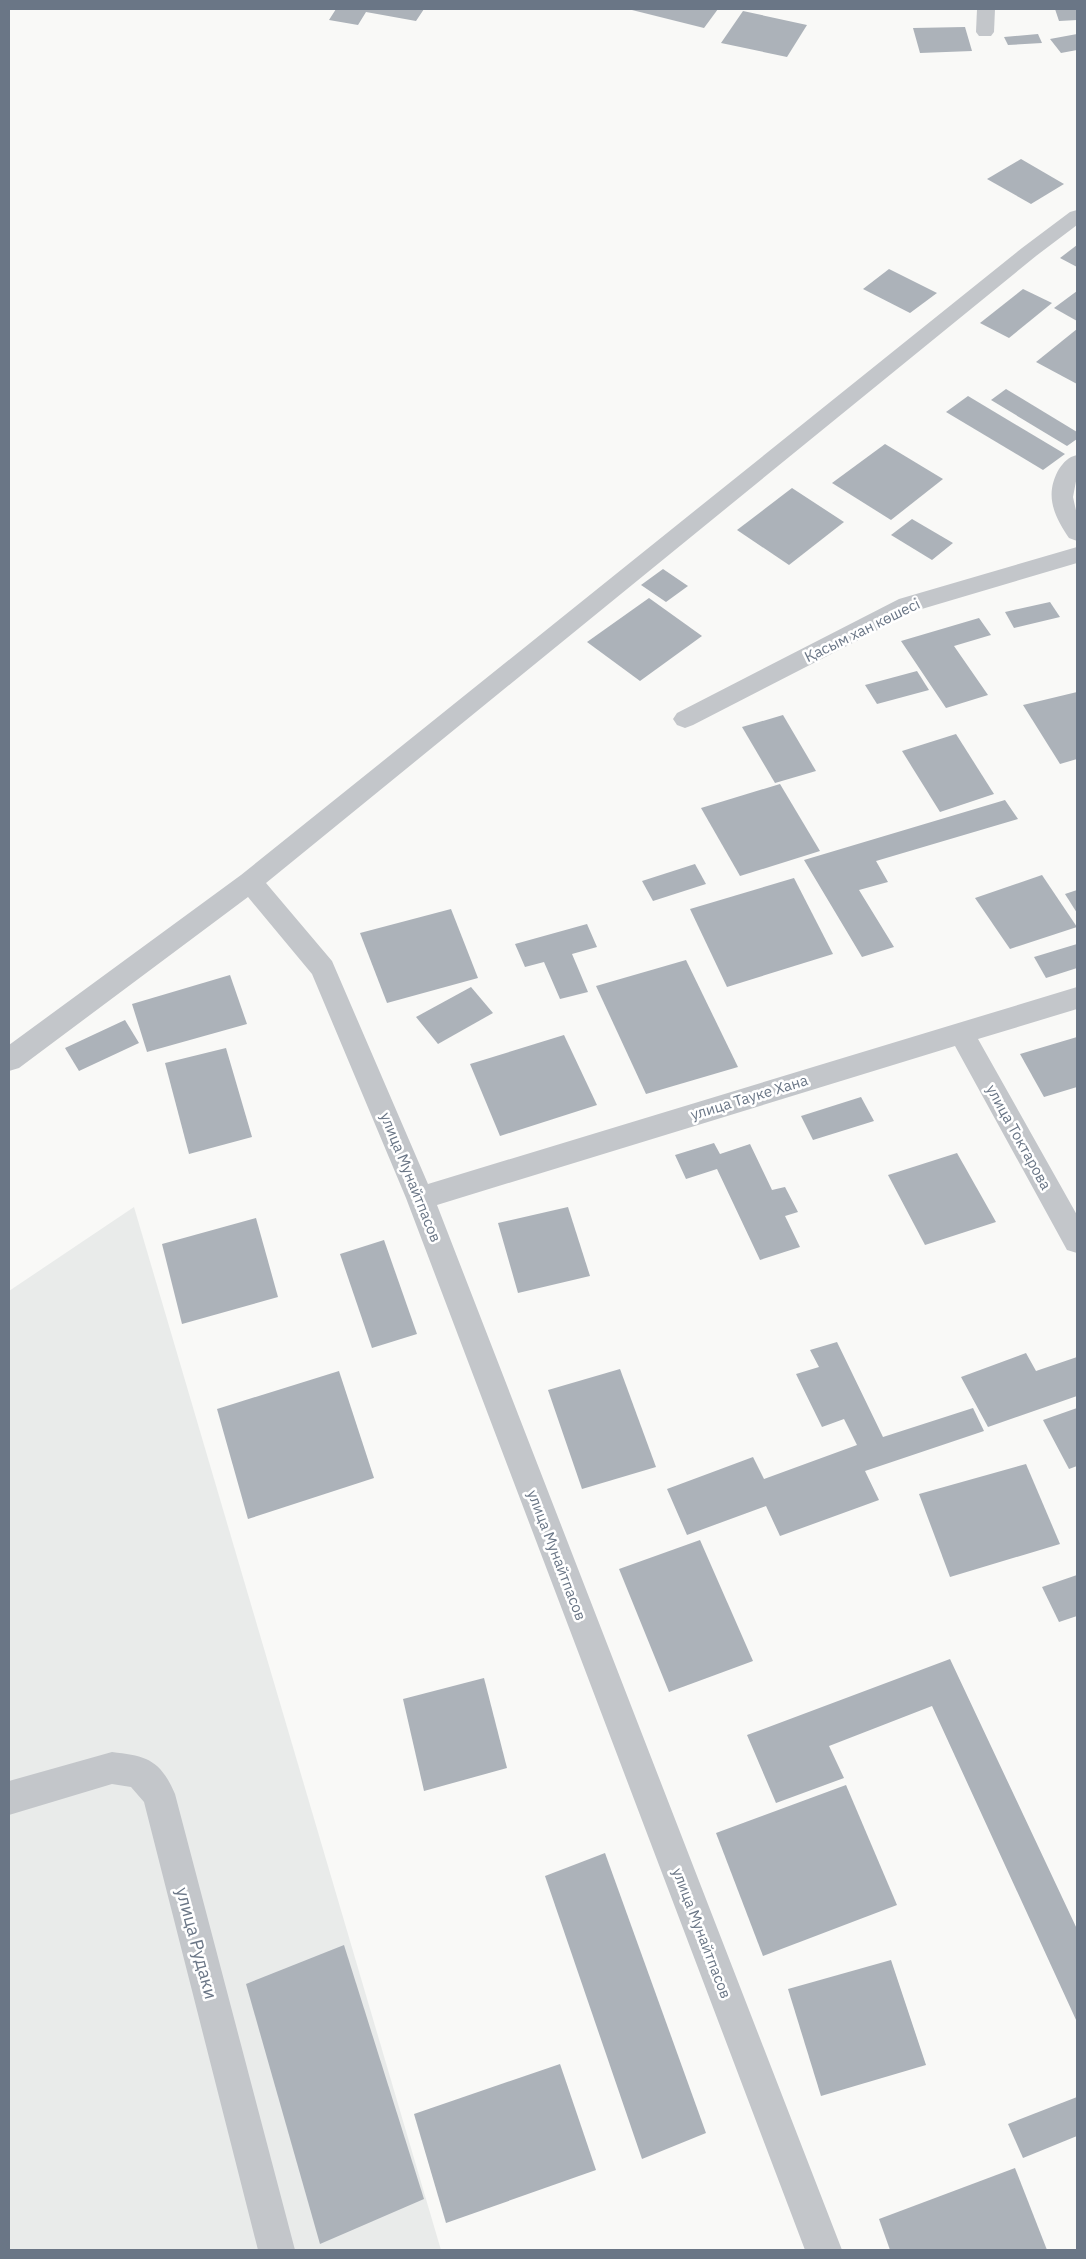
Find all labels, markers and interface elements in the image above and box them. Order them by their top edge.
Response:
street label: Қасым хан көшесі [801,594,923,666]
street label: улица Тауке Хана [688,1070,810,1124]
street label: улица Токтарова [982,1081,1056,1193]
street label: улица Мунайтпасов [376,1109,446,1245]
street label: улица Мунайтпасов [523,1487,591,1623]
street label: улица Мунайтпасов [668,1865,736,2001]
street label: улица Рудаки [171,1885,223,2001]

